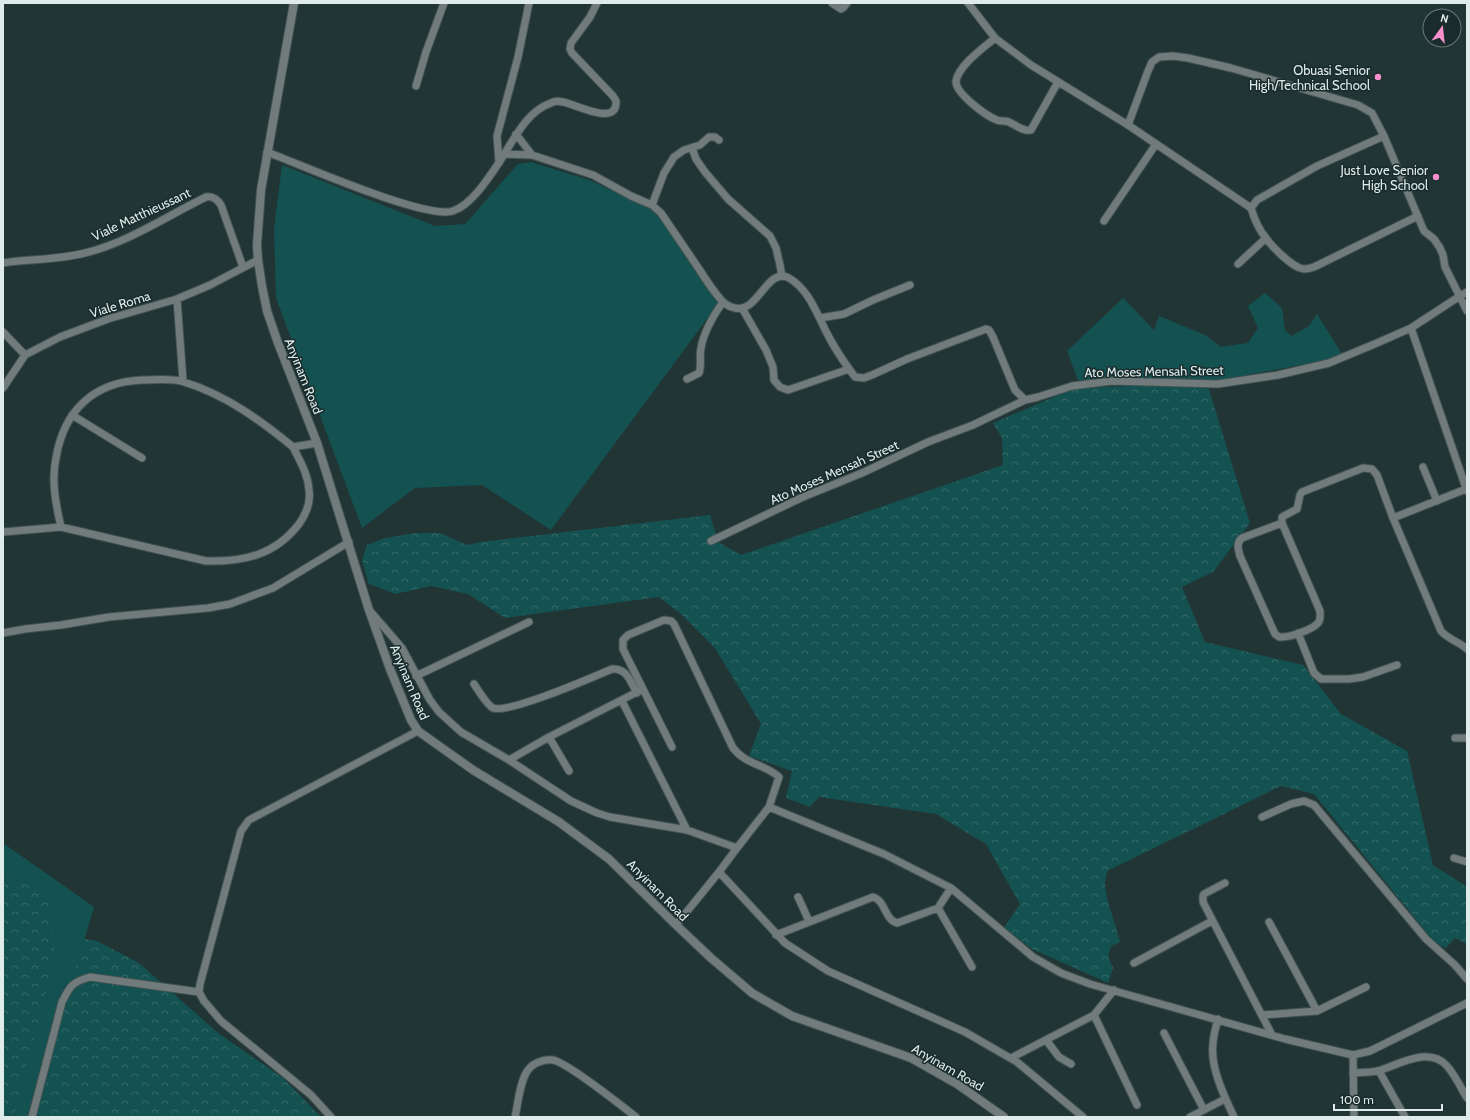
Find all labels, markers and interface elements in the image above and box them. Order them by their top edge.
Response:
north arrow [1422,8,1462,48]
text: N [1439,11,1450,26]
place label: Obuasi Senior High/Technical School [1249,62,1371,93]
marker: Obuasi Senior High/Technical School [1373,72,1383,82]
place label: Just Love Senior High School [1340,162,1429,193]
marker: Just Love Senior High School [1431,172,1441,182]
street label: Viale Matthieussant [89,184,194,244]
street label: Viale Roma [88,287,153,321]
street label: Anyinam Road [282,336,326,416]
street label: Ato Moses Mensah Street [1084,362,1224,380]
street label: Ato Moses Mensah Street [767,436,901,508]
street label: Anyinam Road [387,642,433,722]
street label: Anyinam Road [624,856,692,924]
street label: Anyinam Road [909,1040,987,1094]
scale bar [1334,1086,1442,1112]
text: 100 m [1340,1092,1374,1107]

